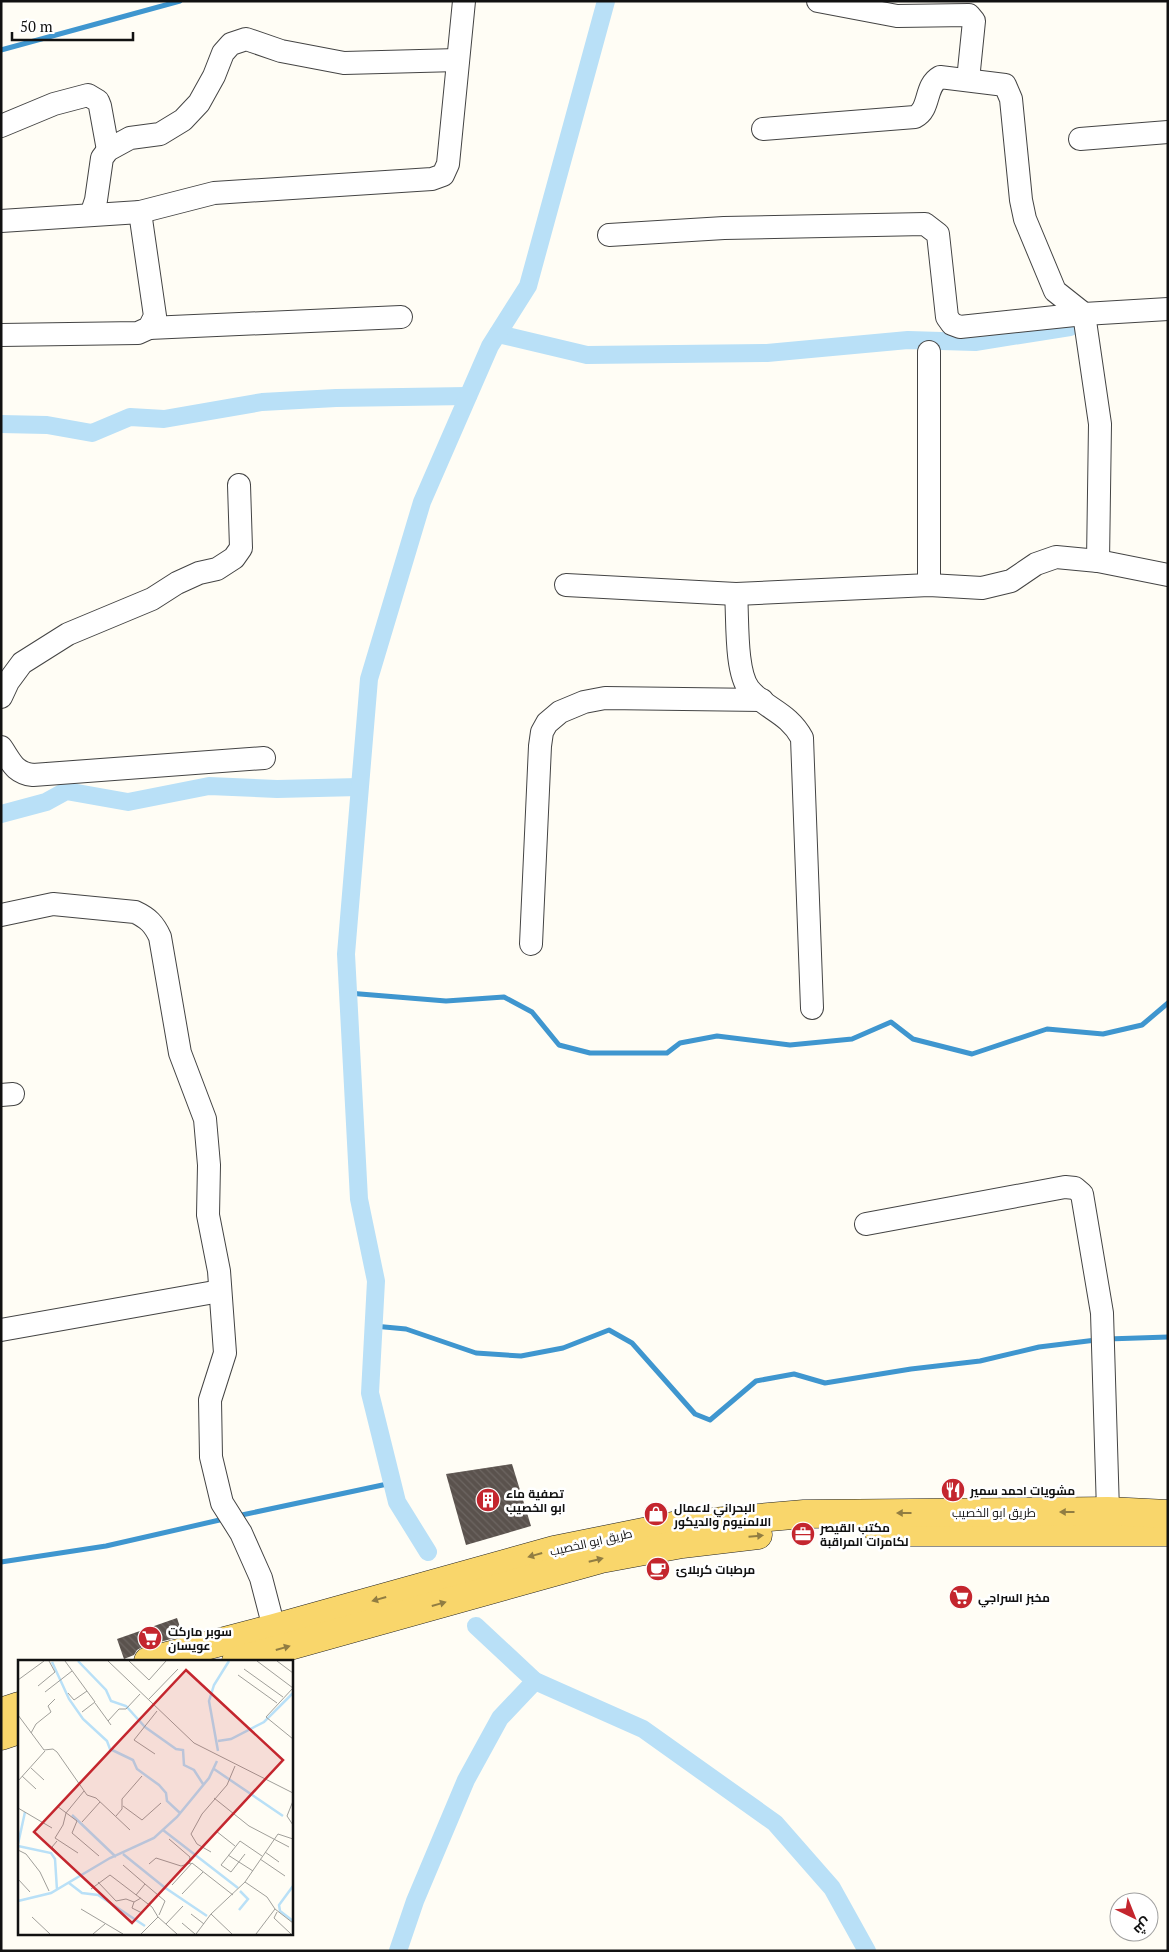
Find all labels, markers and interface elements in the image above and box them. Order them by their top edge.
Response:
scale bar [12,10,134,42]
text: 50 m [20,16,53,36]
restaurant icon: مشويات احمد سمير [940,1477,966,1503]
place label: مشويات احمد سمير [969,1483,1075,1499]
place label: تصفية ماء ابو الخصيب [506,1486,565,1516]
building icon: تصفية ماء ابو الخصيب [475,1487,501,1513]
place label: البحراني لاعمال الالمنيوم والديكور [673,1500,771,1530]
shop icon: البحراني لاعمال الالمنيوم والديكور [643,1501,669,1527]
street label: طريق ابو الخصيب [952,1505,1036,1520]
one-way arrow [1058,1508,1074,1516]
one-way arrow [896,1509,912,1517]
place label: مكتب القيصر لكامرات المراقبة [819,1520,909,1550]
office icon: مكتب القيصر لكامرات المراقبة [790,1521,816,1547]
street label: طريق ابو الخصيب [548,1525,634,1559]
one-way arrow [748,1531,764,1539]
one-way arrow [528,1551,543,1559]
one-way arrow [588,1556,603,1564]
cafe icon: مرطبات كربلائ [645,1556,671,1582]
place label: مرطبات كربلائ [676,1562,755,1578]
supermarket icon: مخبز السراجي [948,1584,974,1610]
place label: مخبز السراجي [978,1590,1050,1608]
one-way arrow [371,1595,386,1603]
one-way arrow [432,1599,447,1607]
place label: سوبر ماركت عويسان [168,1624,232,1654]
supermarket icon: سوبر ماركت عويسان [137,1625,163,1651]
one-way arrow [275,1643,290,1651]
inset map [18,1660,292,1934]
north arrow [1109,1892,1159,1942]
text: ش [1130,1914,1156,1940]

